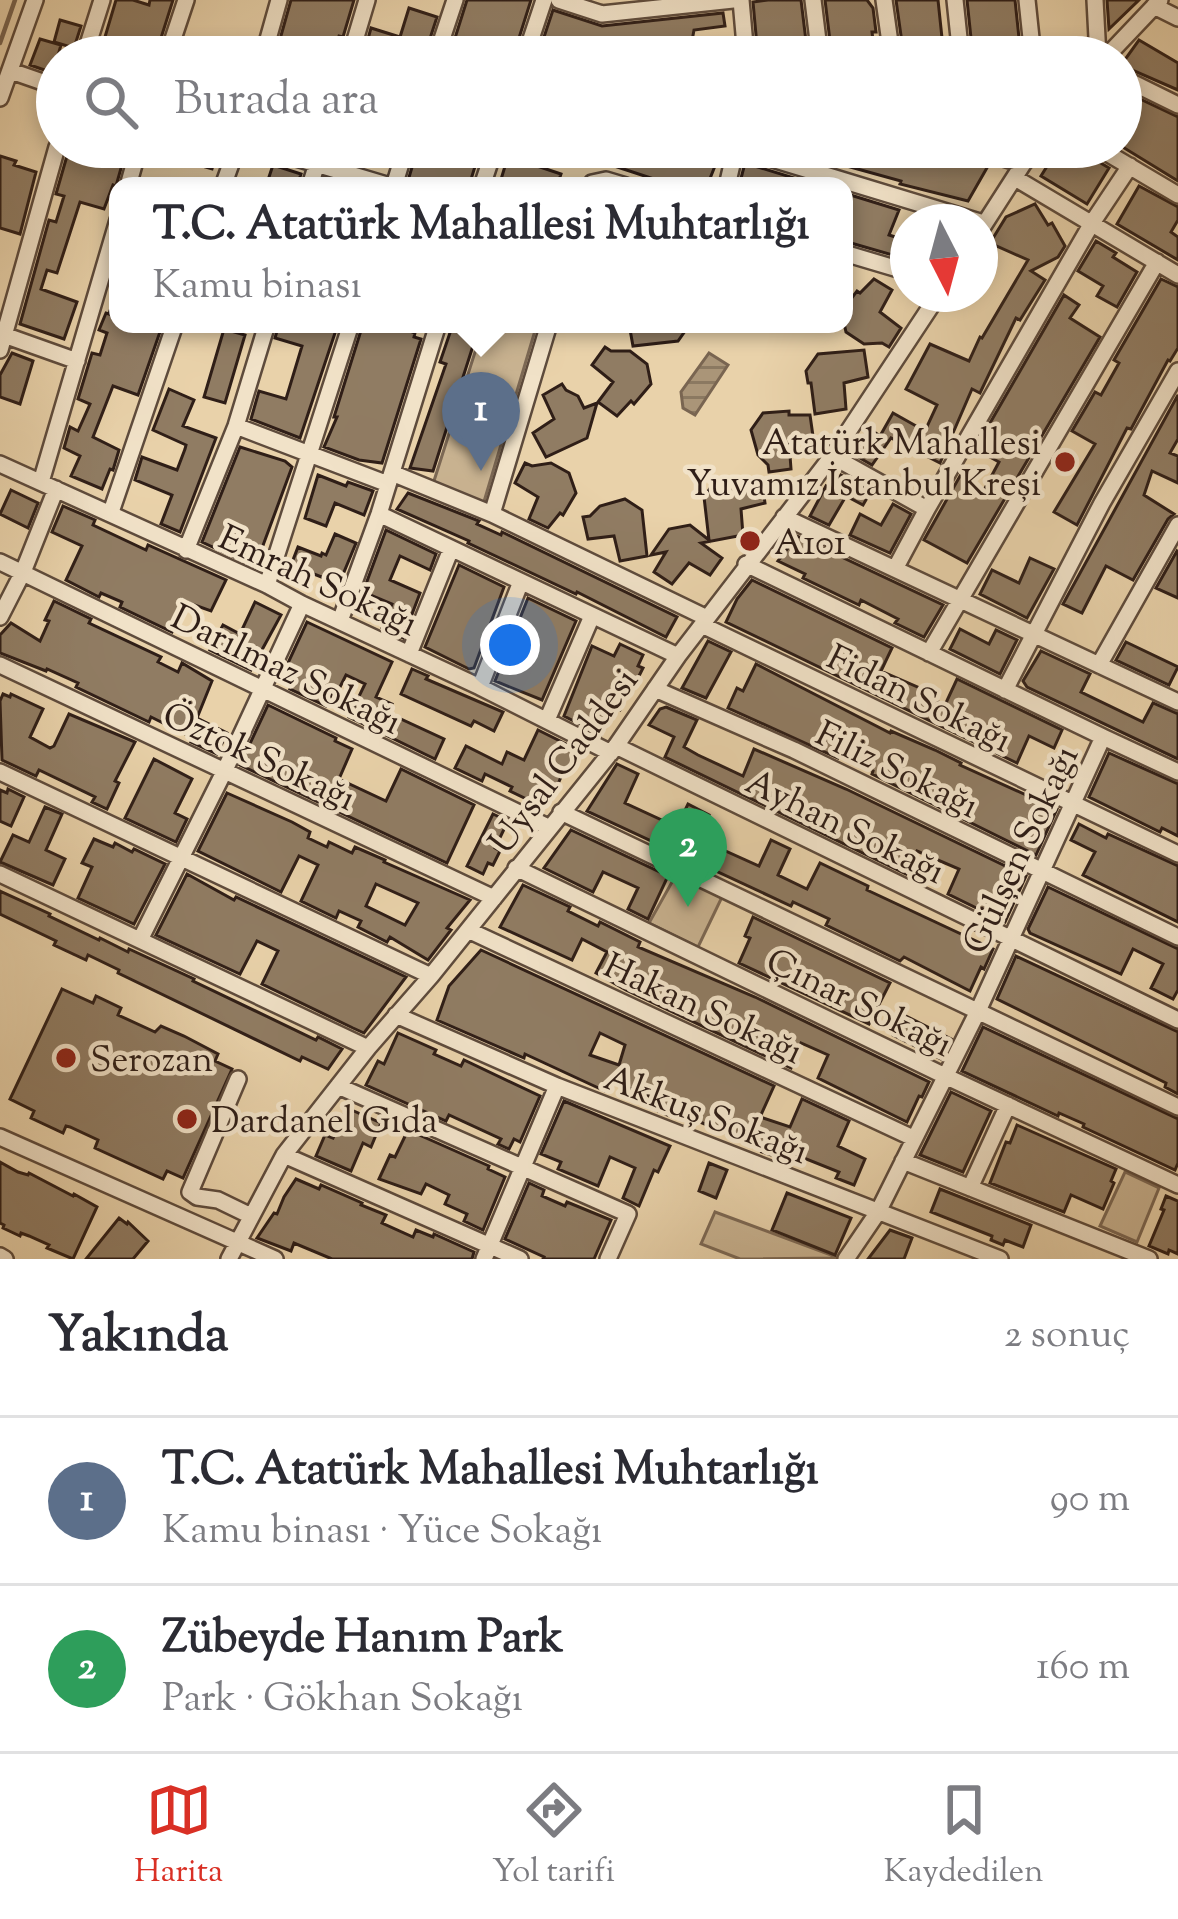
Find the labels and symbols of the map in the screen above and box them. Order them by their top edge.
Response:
north arrow [890,204,998,312]
pin: 1 [442,372,520,471]
place label: Atatürk Mahallesi Yuvamız İstanbul Kreşi [686,419,1041,512]
marker: Atatürk Mahallesi Yuvamız İstanbul Kreşi [1052,449,1078,475]
street label: Emrah Sokağı [209,514,426,652]
place label: A101 [774,519,846,571]
marker: A101 [737,528,763,554]
street label: Darılmaz Sokağı [161,593,409,750]
your location [480,615,540,675]
street label: Fidan Sokağı [817,633,1019,768]
street label: Uysal Caddesi [478,658,653,866]
street label: Öztok Sokağı [153,691,364,826]
street label: Filiz Sokağı [806,710,987,833]
street label: Gülşen Sokağı [952,738,1094,963]
street label: Ayhan Sokağı [736,758,953,899]
pin: 2 [649,808,727,907]
street label: Çınar Sokağı [756,937,960,1072]
street label: Hakan Sokağı [594,942,811,1080]
place label: Serozan [90,1036,213,1088]
marker: Serozan [53,1045,79,1071]
street label: Akkuş Sokağı [596,1054,815,1179]
place label: Dardanel Gıda [211,1097,438,1149]
marker: Dardanel Gıda [174,1106,200,1132]

